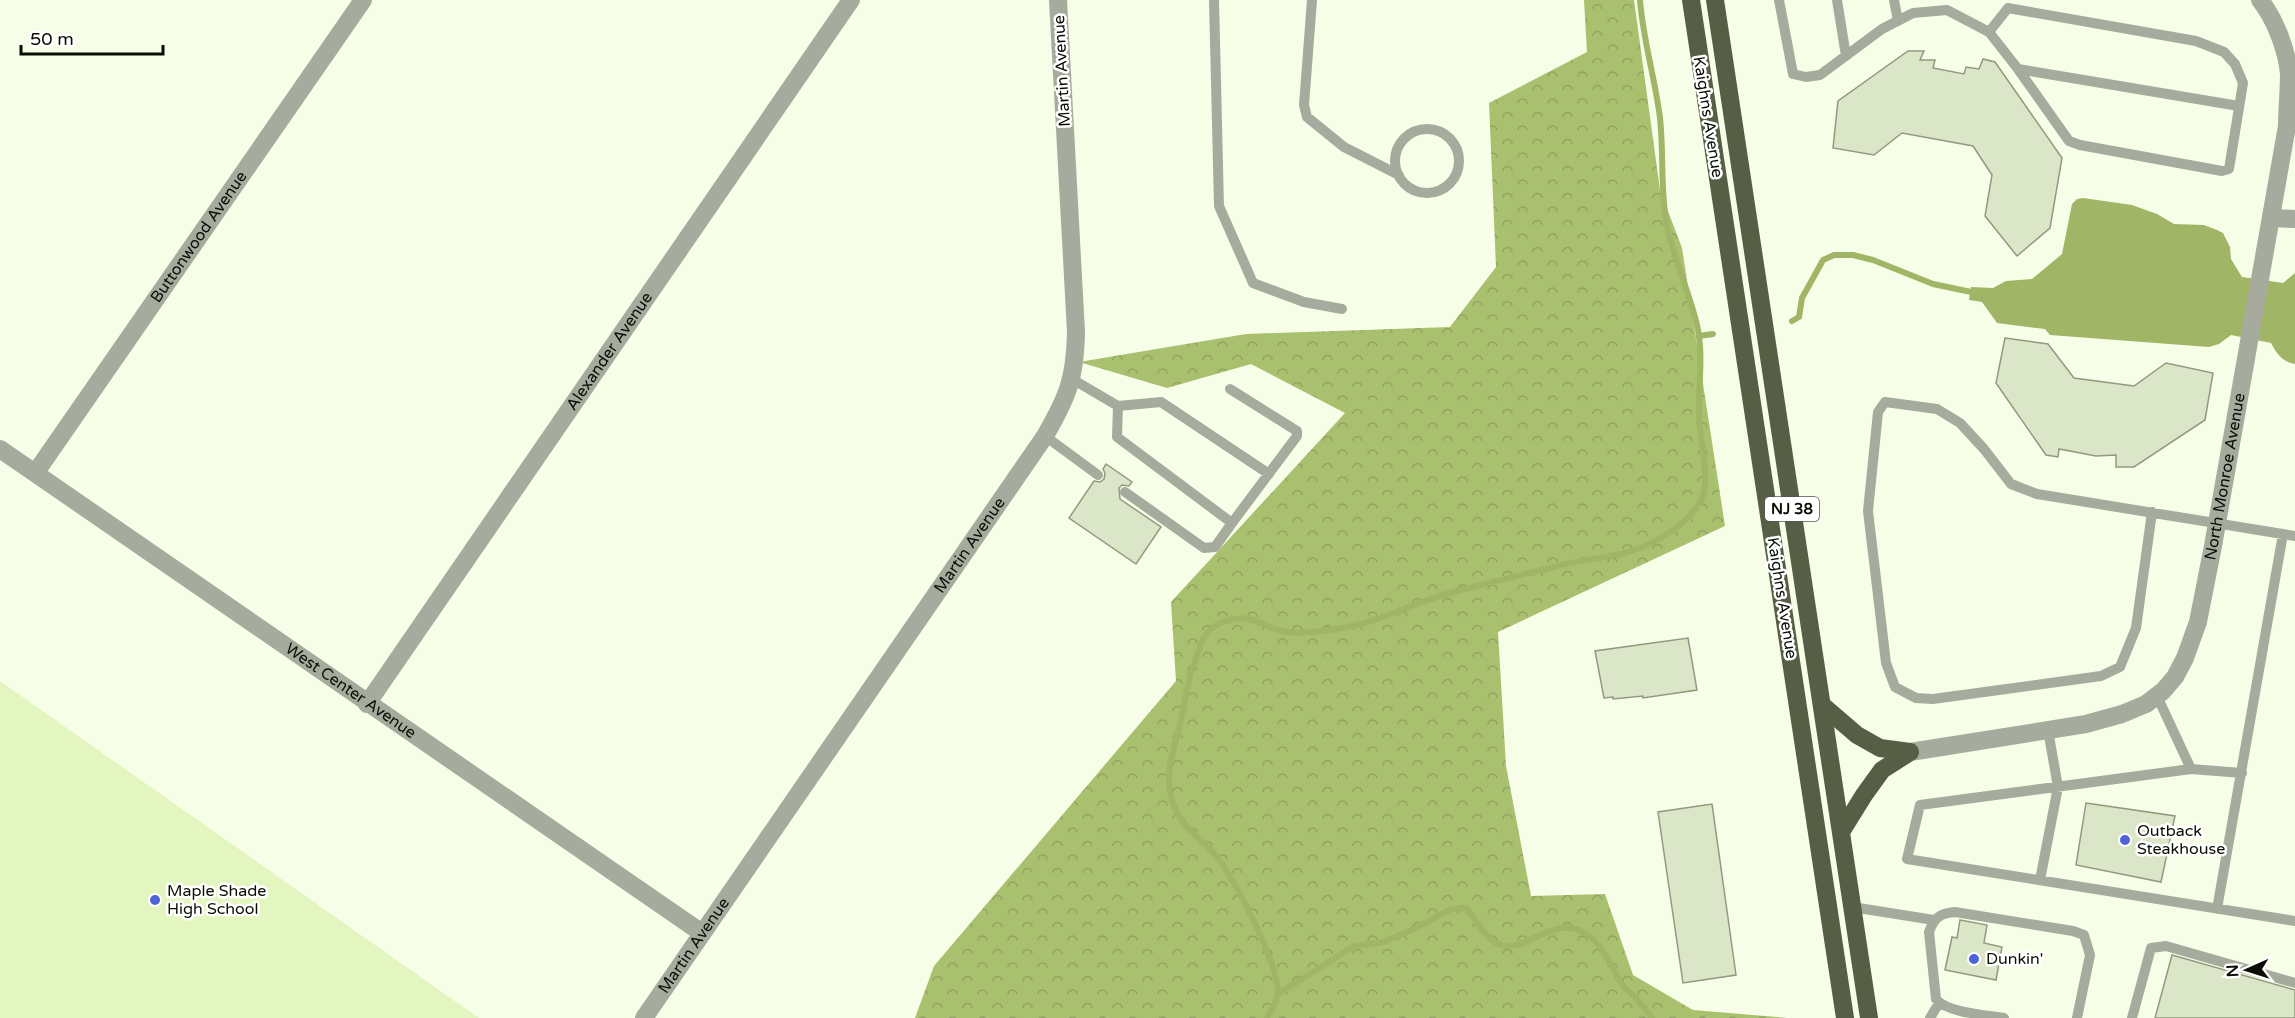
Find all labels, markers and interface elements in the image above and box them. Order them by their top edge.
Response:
street label: Martin Avenue [1049,15,1075,127]
scale bar [21,18,164,56]
text: 50 m [30,28,74,50]
street label: Kaighns Avenue [1689,55,1727,179]
street label: Buttonwood Avenue [146,167,251,307]
street label: Alexander Avenue [562,288,657,414]
street label: North Monroe Avenue [2200,392,2250,562]
street label: Martin Avenue [930,494,1010,597]
road number: NJ 38 [1765,497,1819,521]
street label: Kaighns Avenue [1763,536,1801,660]
street label: West Center Avenue [281,639,420,743]
place label: Outback Steakhouse [2137,821,2225,859]
marker: Outback Steakhouse [2118,833,2132,847]
place label: Maple Shade High School [167,881,266,919]
marker: Maple Shade High School [148,893,162,907]
street label: Martin Avenue [654,894,734,997]
north arrow [2217,940,2277,1000]
place label: Dunkin' [1986,949,2043,969]
marker: Dunkin' [1967,952,1981,966]
text: N [2223,964,2243,978]

